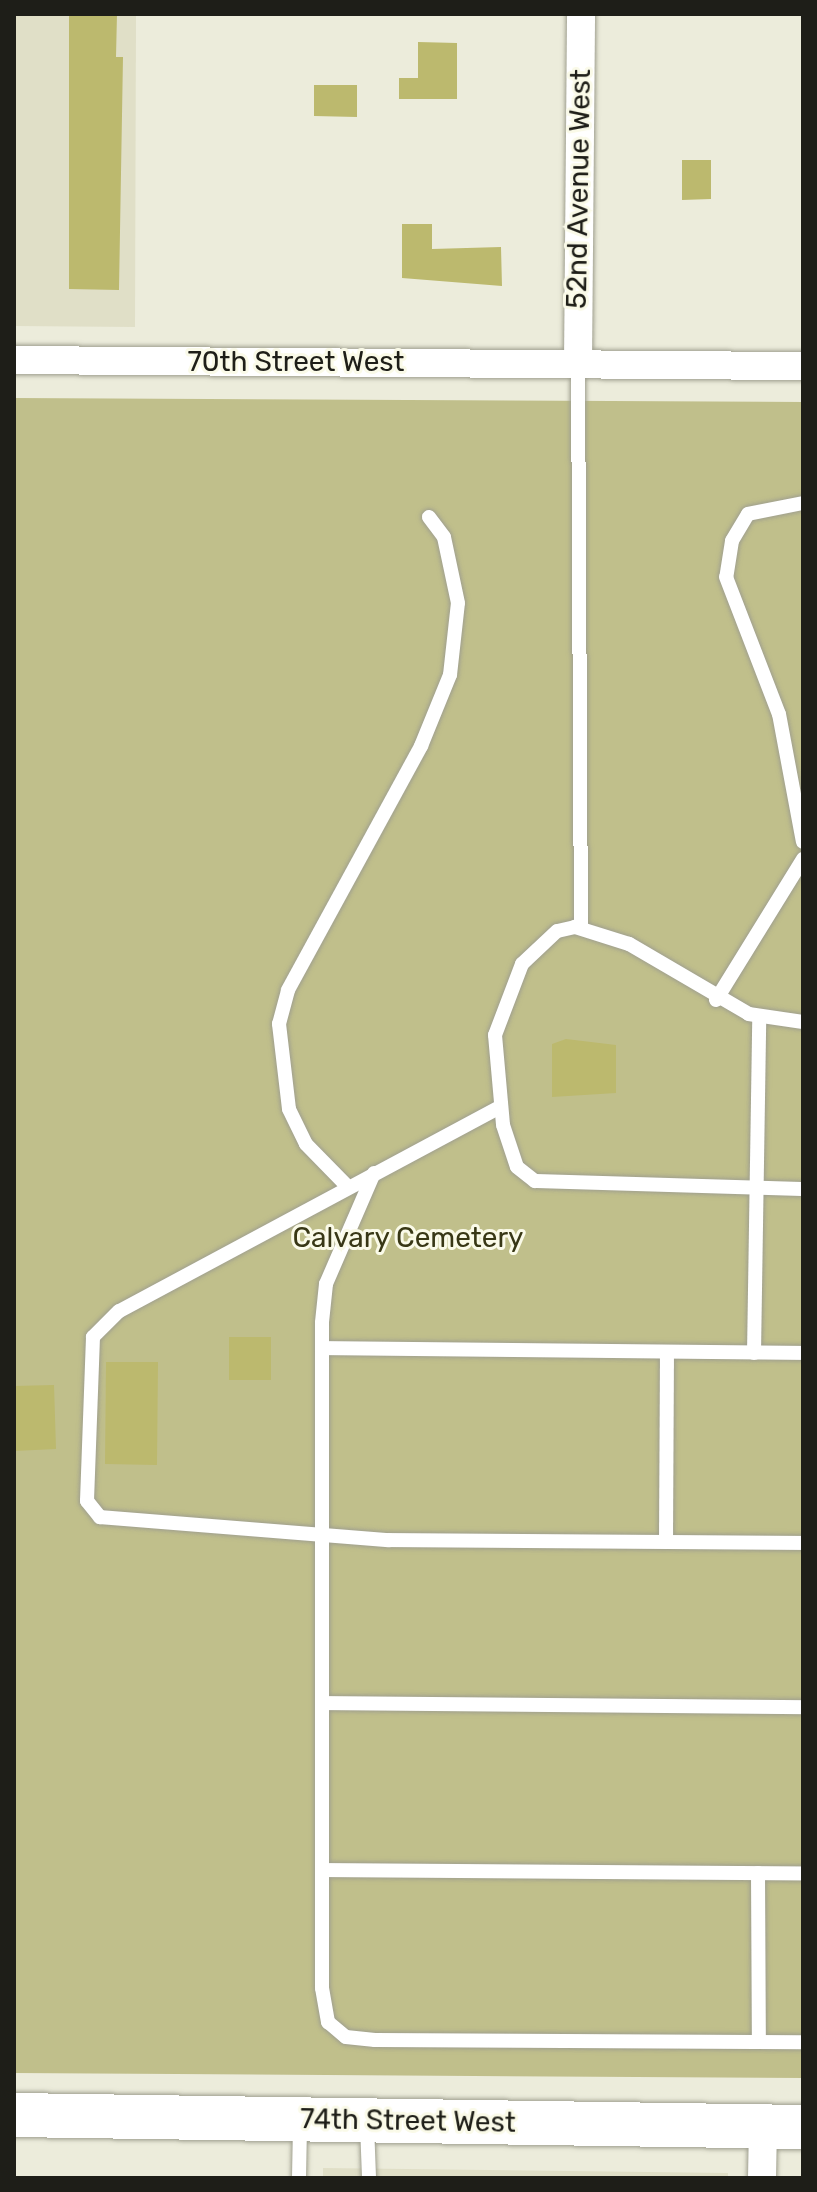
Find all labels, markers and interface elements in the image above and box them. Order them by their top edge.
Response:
street label: 52nd Avenue West [560,68,598,310]
street label: 70th Street West [187,345,405,379]
park label: Calvary Cemetery [292,1221,524,1255]
street label: 74th Street West [300,2102,516,2140]

